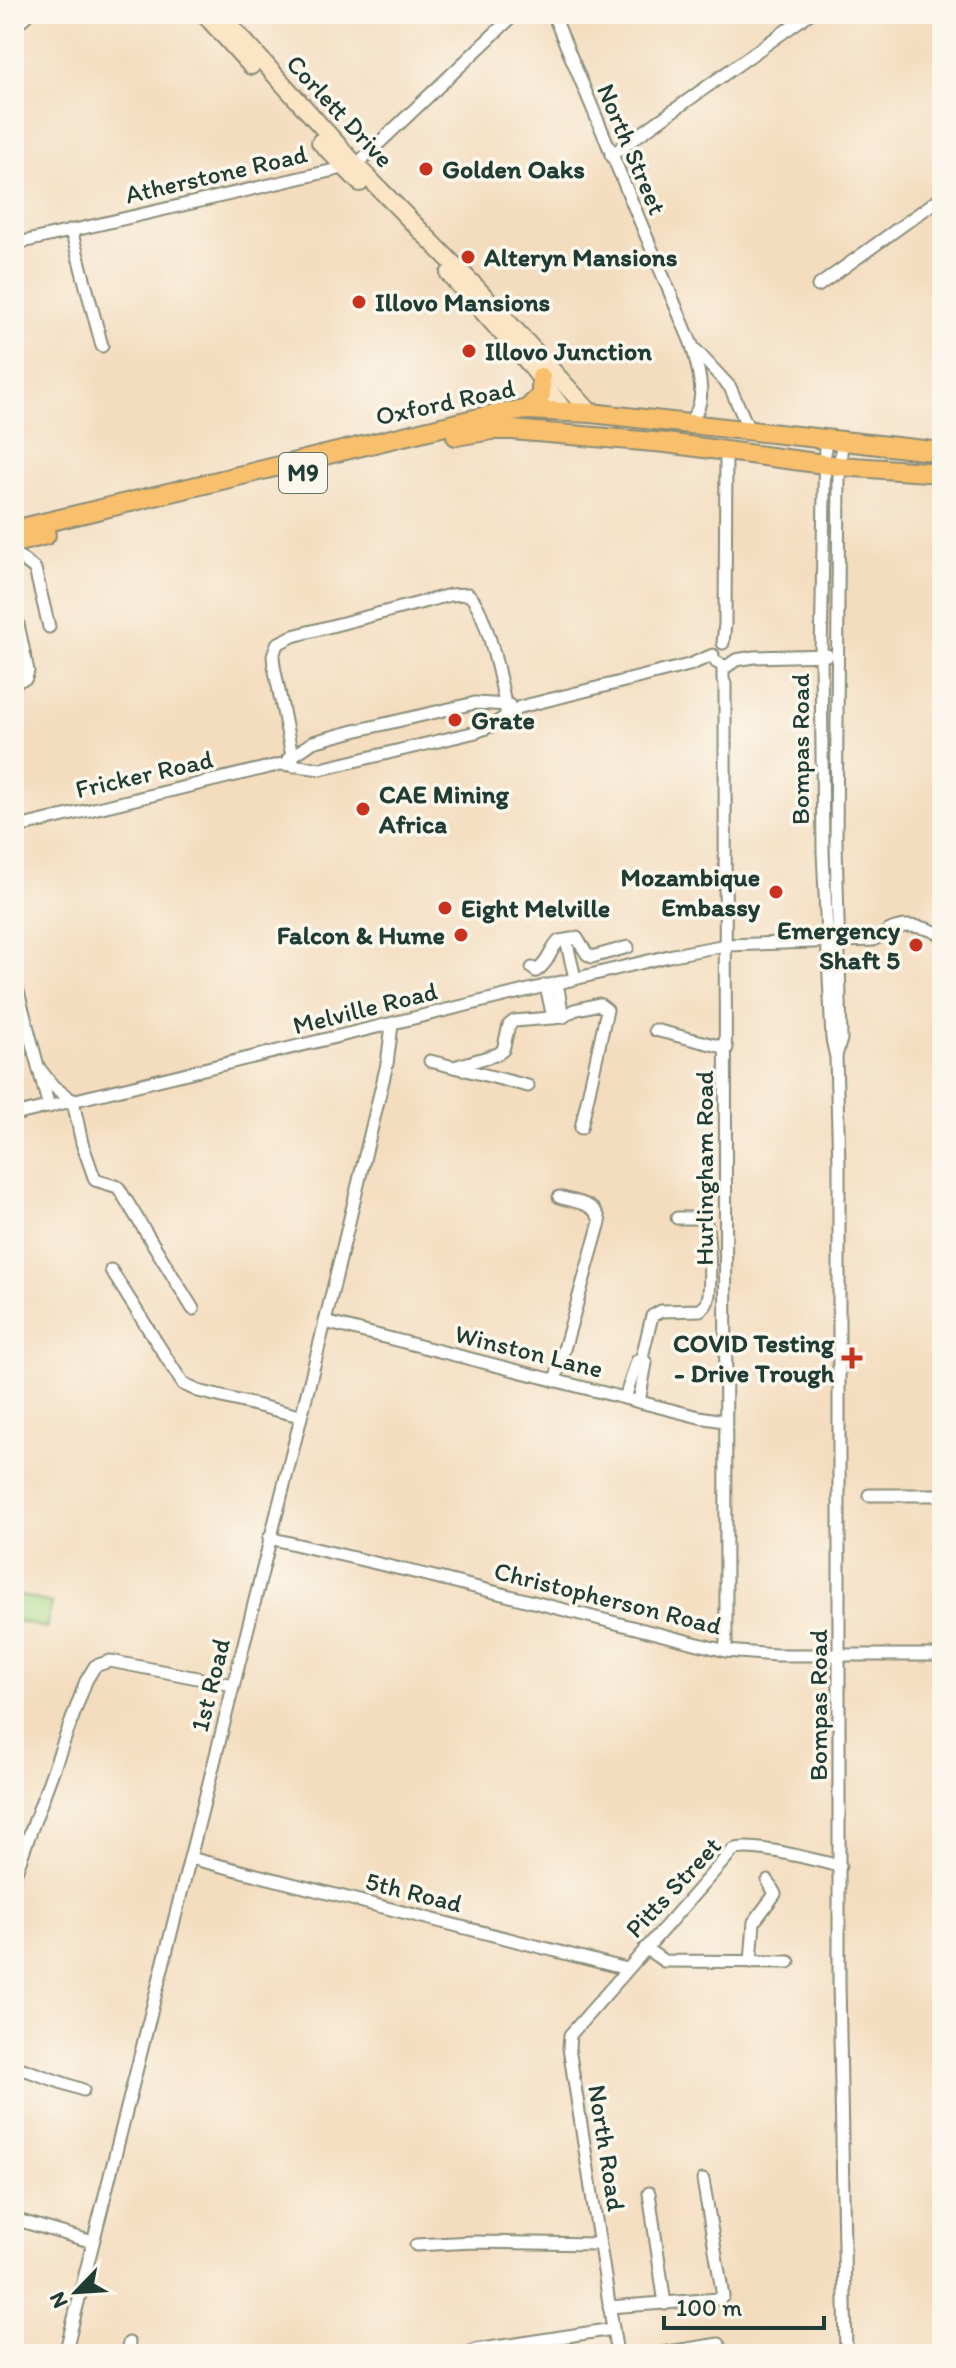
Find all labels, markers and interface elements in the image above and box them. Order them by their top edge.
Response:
street label: Corlett Drive [280,48,400,174]
street label: North Street [590,79,674,220]
street label: Atherstone Road [122,137,311,211]
place label: Golden Oaks [442,153,585,185]
marker: Golden Oaks [417,160,435,178]
place label: Alteryn Mansions [483,241,678,273]
marker: Alteryn Mansions [459,248,477,266]
place label: Illovo Mansions [375,286,550,318]
marker: Illovo Mansions [350,293,368,311]
place label: Illovo Junction [485,335,652,367]
marker: Illovo Junction [460,342,478,360]
street label: Oxford Road [372,372,518,432]
road number: M9 [279,453,327,493]
street label: Bompas Road [784,672,816,825]
place label: Grate [471,704,535,736]
marker: Grate [446,711,464,729]
street label: Fricker Road [72,743,216,805]
place label: CAE Mining Africa [378,778,510,840]
marker: CAE Mining Africa [354,800,372,818]
place label: Mozambique Embassy [620,861,761,923]
marker: Mozambique Embassy [767,883,785,901]
place label: Eight Melville [461,892,610,924]
marker: Eight Melville [436,899,454,917]
place label: Emergency Shaft 5 [777,914,901,976]
place label: Falcon & Hume [277,919,445,951]
marker: Falcon & Hume [452,926,470,944]
marker: Emergency Shaft 5 [907,936,925,954]
street label: Melville Road [290,975,441,1041]
street label: Hurlingham Road [688,1070,720,1266]
street label: Winston Lane [452,1317,606,1385]
place label: COVID Testing - Drive Trough [673,1327,835,1389]
marker: COVID Testing - Drive Trough [841,1347,863,1369]
street label: Christopherson Road [491,1554,726,1642]
street label: Bompas Road [802,1628,834,1781]
street label: 1st Road [183,1635,237,1735]
street label: Pitts Street [618,1830,728,1944]
street label: 5th Road [362,1865,466,1919]
street label: North Road [581,2082,633,2214]
north arrow [36,2252,116,2332]
scale bar [664,2280,824,2330]
text: N [43,2288,74,2313]
text: 100 m [676,2293,742,2322]

